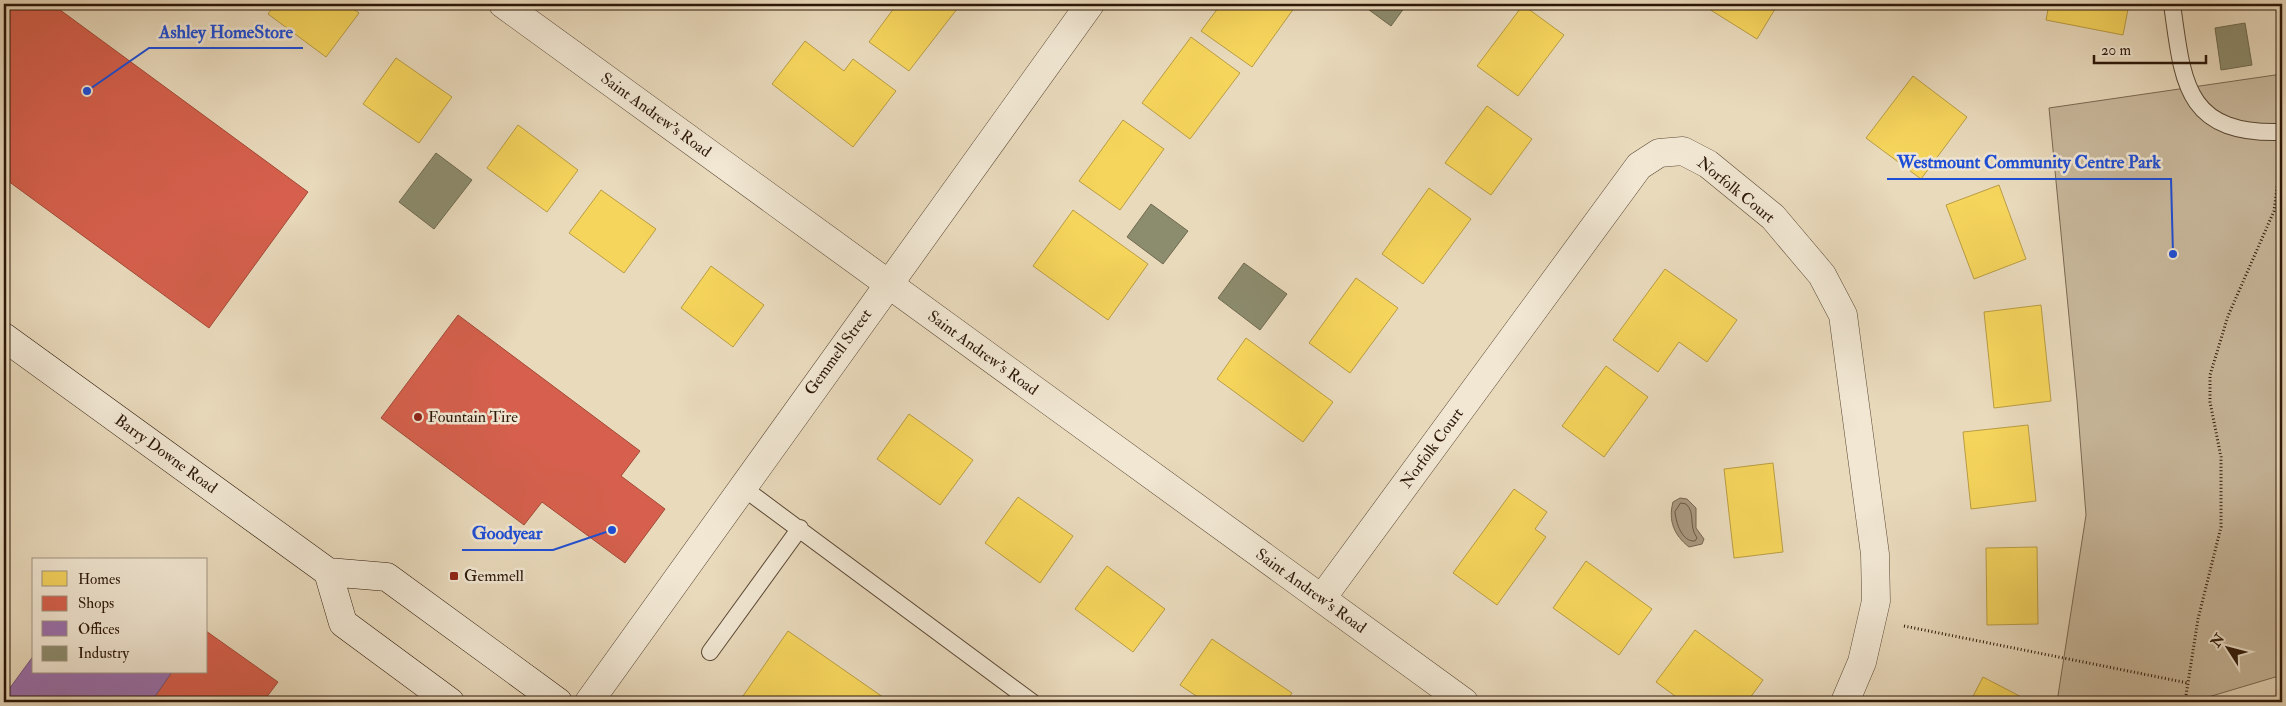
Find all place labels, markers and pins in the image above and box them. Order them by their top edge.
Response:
callout: Ashley HomeStore [149,15,303,48]
callout: Westmount Community Centre Park [1887,146,2171,179]
place label: Fountain Tire [428,407,518,427]
marker: Fountain Tire [412,411,424,423]
callout: Goodyear [462,517,553,550]
place label: Gemmell [464,566,524,586]
marker: Gemmell [448,570,460,582]

